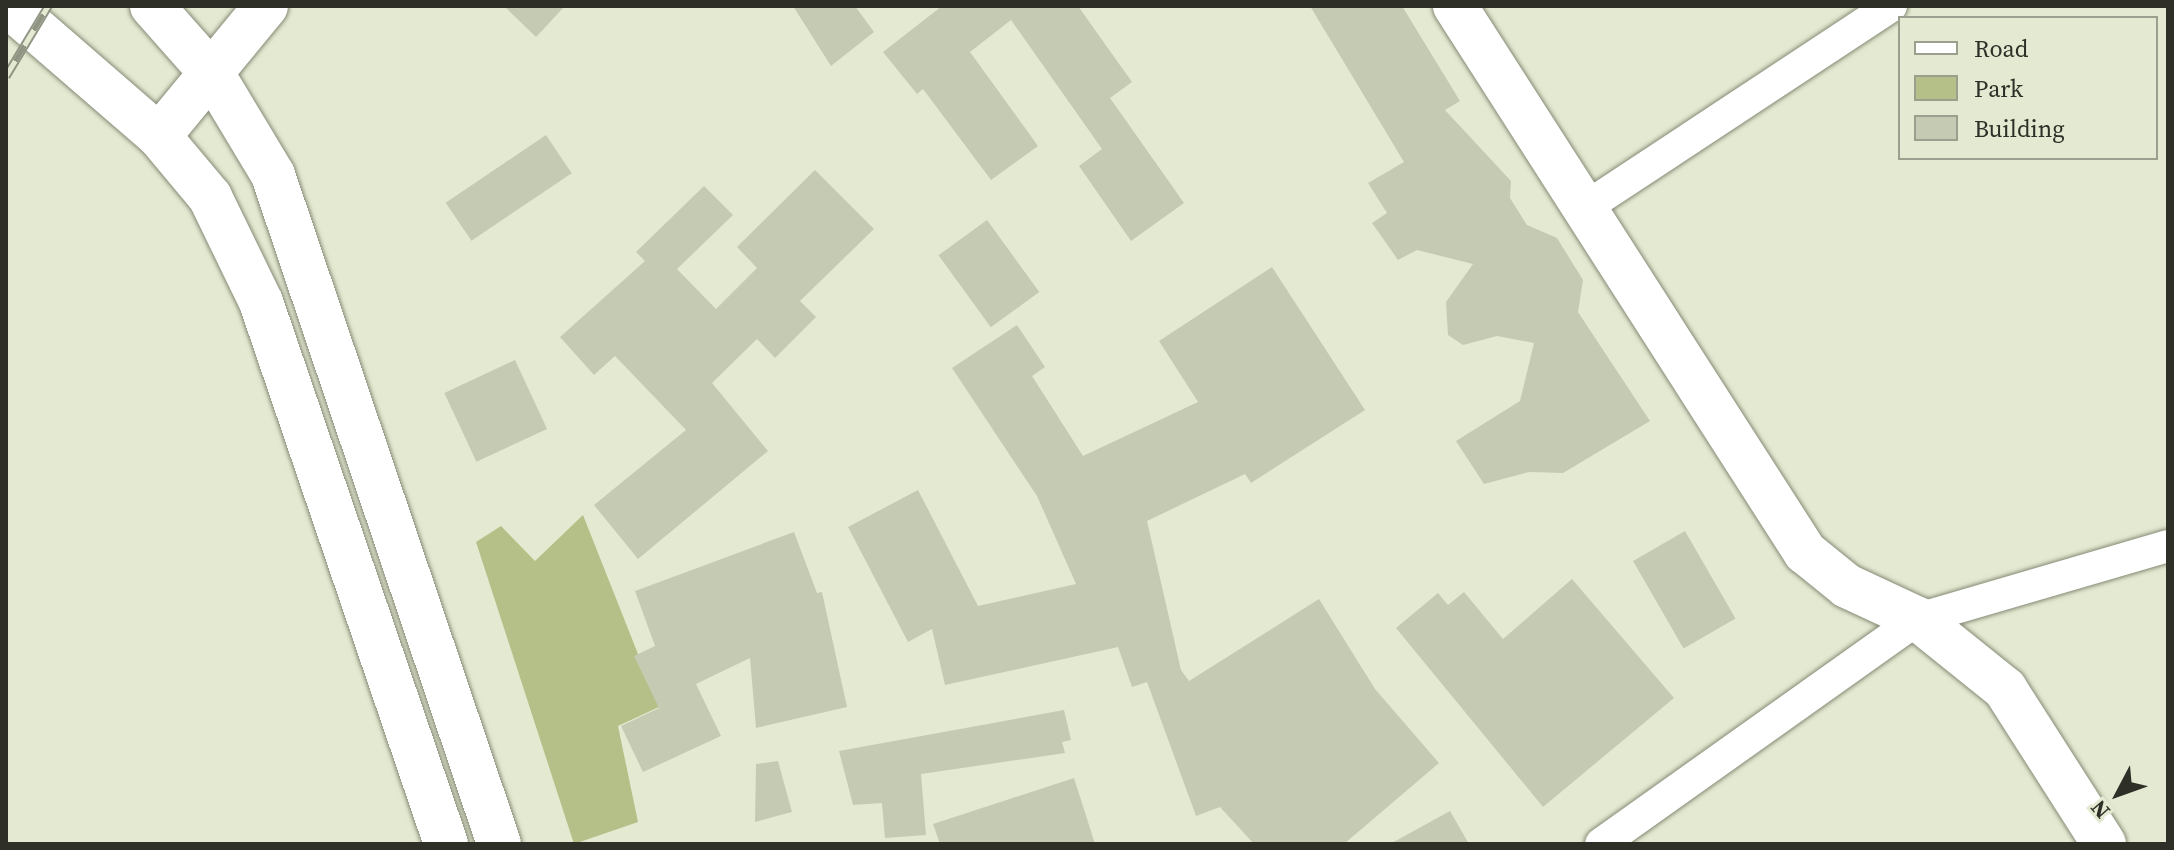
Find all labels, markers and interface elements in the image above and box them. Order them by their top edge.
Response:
legend [1898,16,2158,160]
text: Road [1974,32,2028,65]
text: Park [1974,72,2023,105]
text: Building [1974,112,2065,145]
north arrow [2078,754,2158,834]
text: N [2083,794,2116,826]

